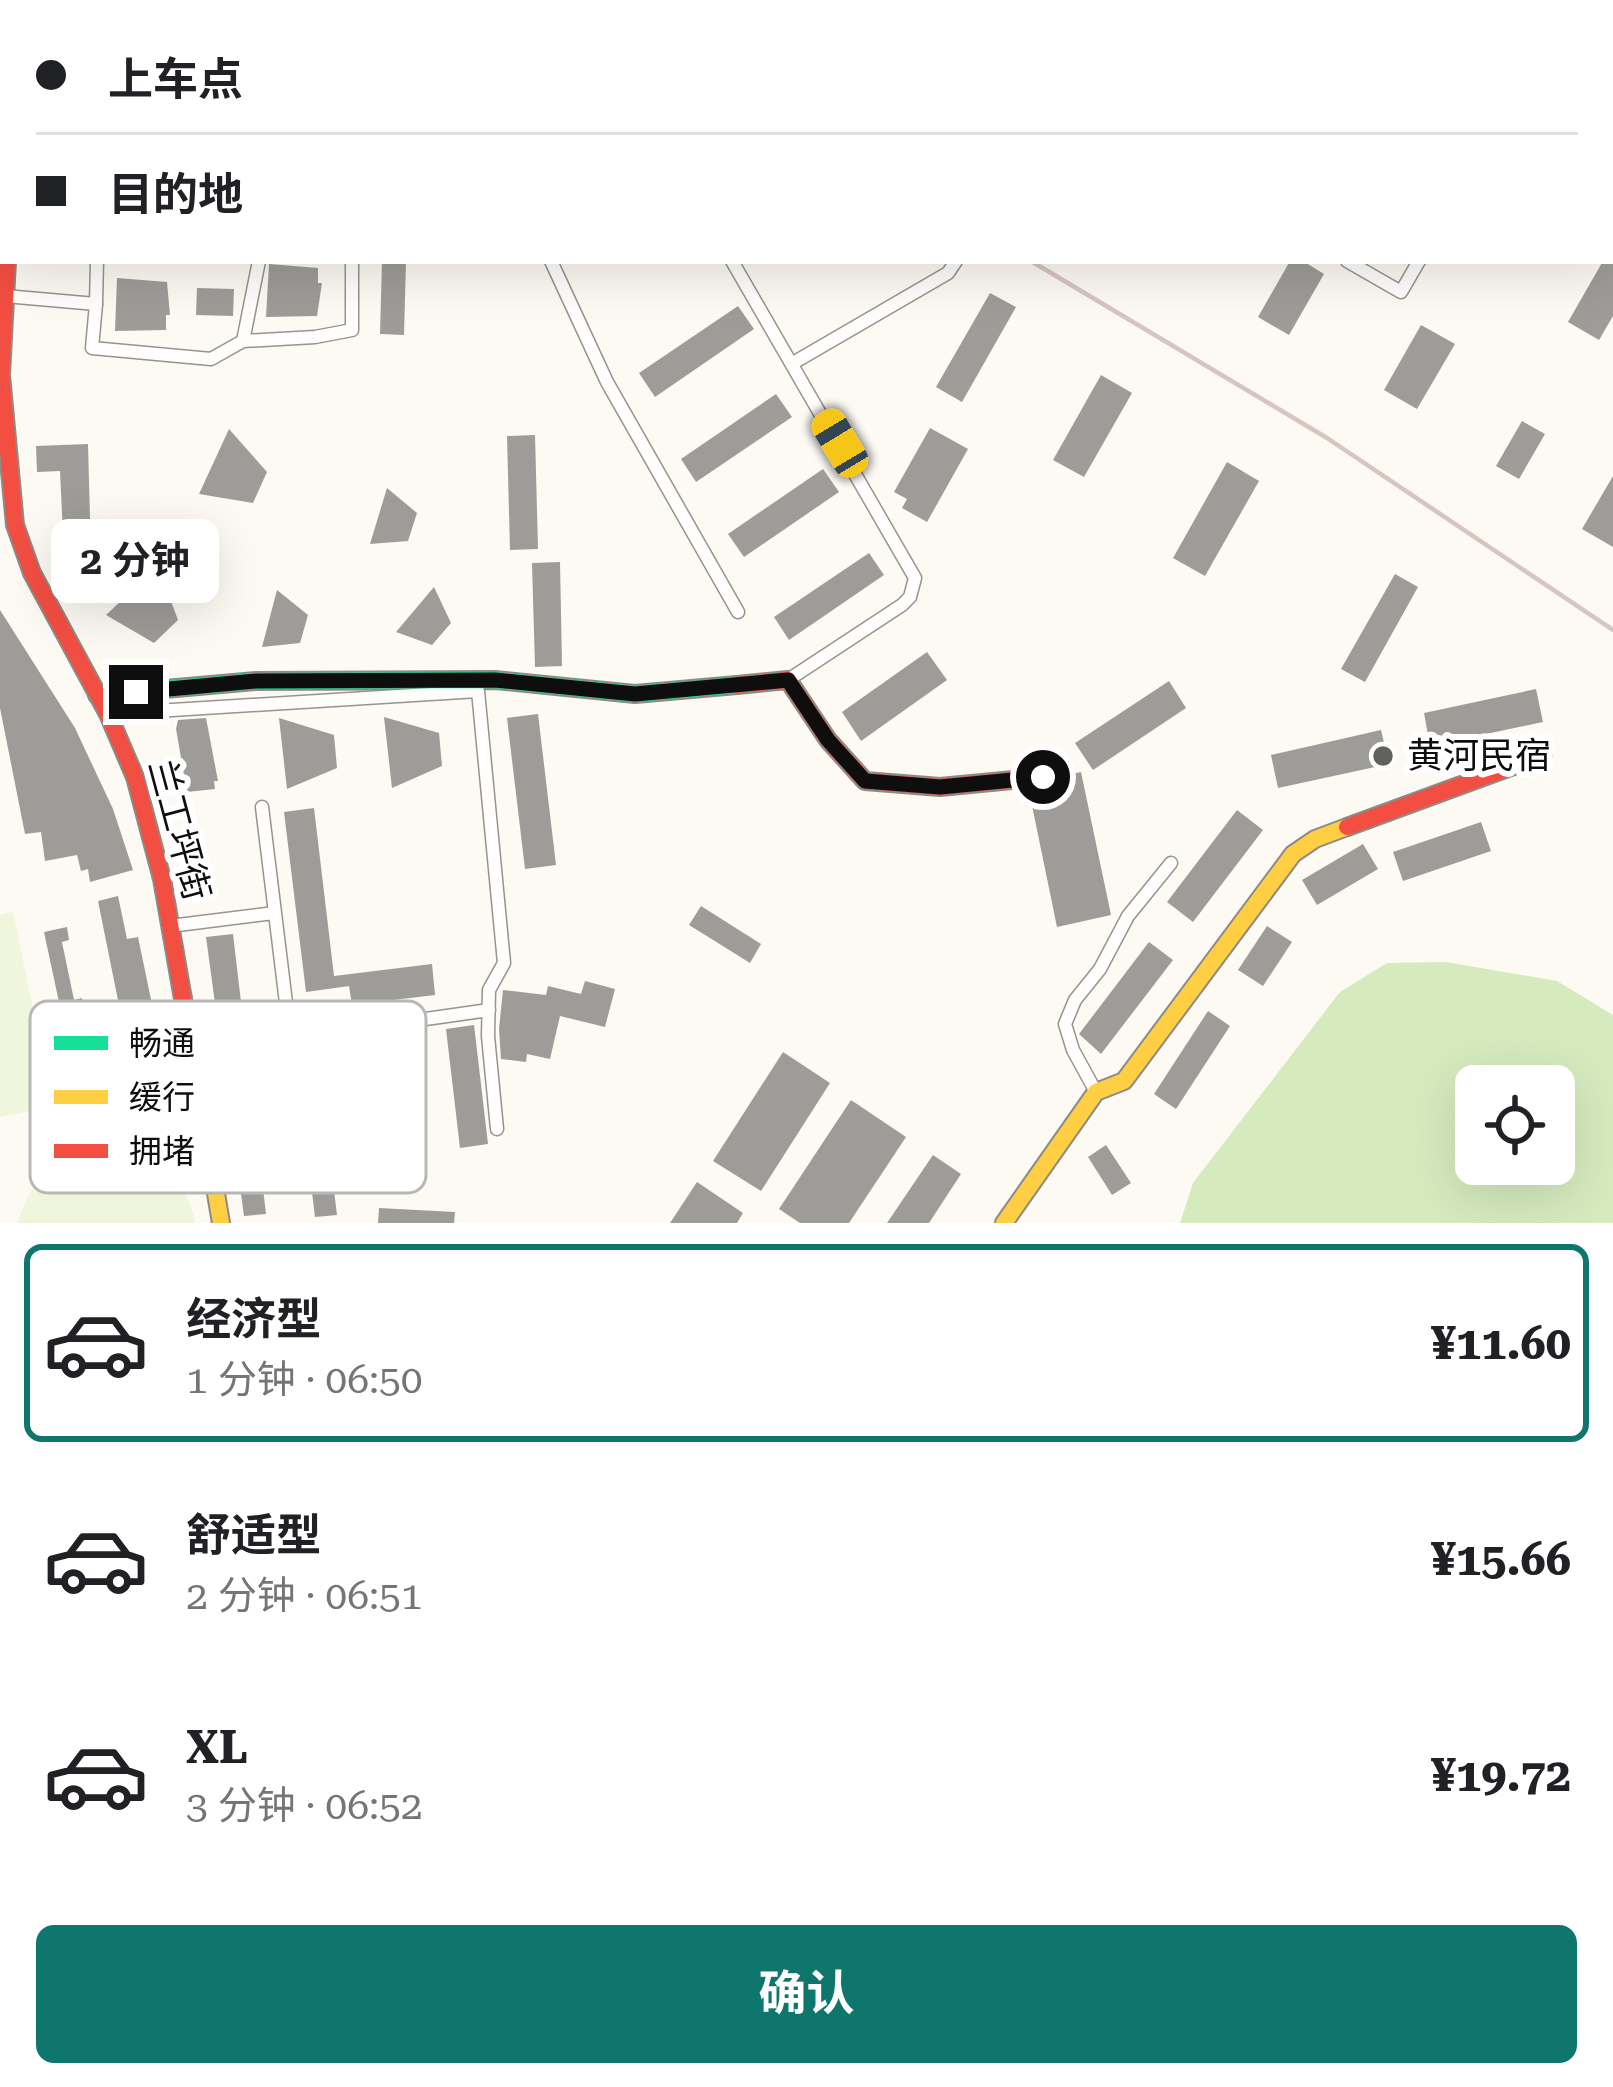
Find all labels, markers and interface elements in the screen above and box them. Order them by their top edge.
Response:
text: 上车点 [108,53,243,106]
text: 目的地 [108,168,243,221]
car [806,403,874,483]
callout: 2 分钟 [52,518,220,602]
text: 2 分钟 [80,538,190,584]
route end [109,665,163,719]
place label: 黄河民宿 [1407,735,1551,777]
marker: 黄河民宿 [1370,743,1396,769]
route start [1016,750,1070,804]
street label: 兰工坪街 [140,755,218,905]
legend [30,1001,426,1193]
text: 畅通 [129,1024,195,1063]
map controls [1455,1065,1575,1185]
button: locate [1455,1065,1575,1185]
text: 缓行 [129,1078,195,1117]
text: 拥堵 [129,1132,195,1171]
icon: car [42,1289,150,1397]
text: 经济型 [186,1293,321,1346]
text: ¥11.60 [1431,1317,1571,1370]
text: 1 分钟 · 06:50 [186,1357,423,1403]
icon: car [42,1505,150,1613]
text: 舒适型 [186,1509,321,1562]
text: ¥15.66 [1431,1533,1571,1586]
text: 2 分钟 · 06:51 [186,1573,423,1619]
icon: car [42,1721,150,1829]
text: XL [186,1721,248,1774]
text: ¥19.72 [1431,1749,1571,1802]
text: 3 分钟 · 06:52 [186,1783,423,1829]
button: 确认 [36,1925,1577,2063]

